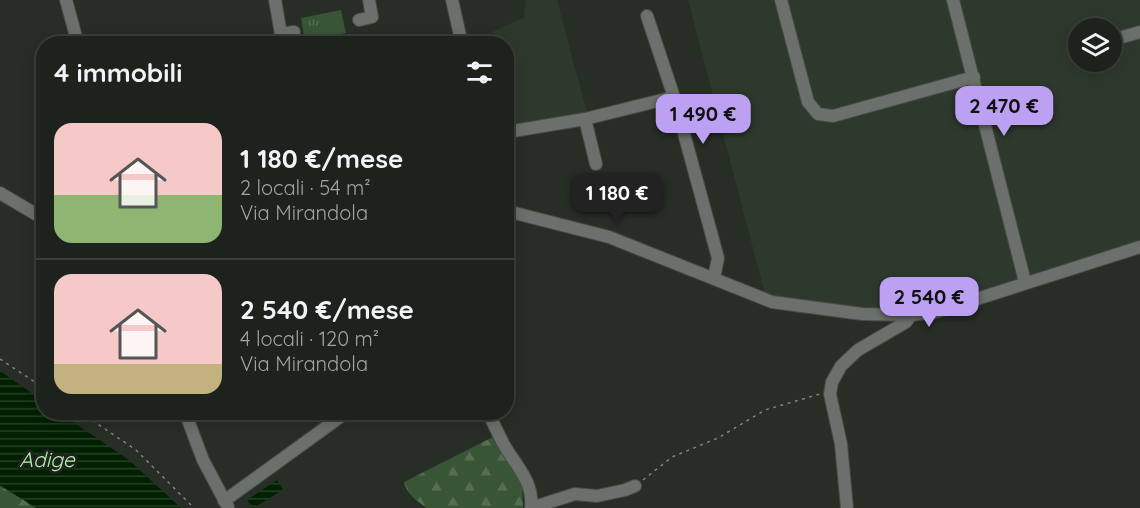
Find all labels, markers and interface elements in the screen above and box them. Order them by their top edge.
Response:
map controls [1068,18,1122,72]
button: layers [1068,18,1122,72]
text: 4 immobili [54,56,183,89]
icon: filters [463,56,496,89]
pin: 2 470 € [949,86,1059,137]
text: 2 470 € [969,93,1039,118]
pin: 1 490 € [648,94,758,145]
text: 1 490 € [670,101,736,126]
text: 1 180 €/mese [240,142,403,175]
icon: home [102,147,174,219]
pin: 1 180 € [562,173,672,224]
text: 2 locali · 54 m² [240,175,371,200]
text: 1 180 € [586,180,648,205]
text: Via Mirandola [240,200,368,225]
pin: 2 540 € [874,277,984,328]
text: 2 540 € [894,284,964,309]
text: 2 540 €/mese [240,293,414,326]
icon: home [102,298,174,370]
text: 4 locali · 120 m² [240,326,379,351]
text: Via Mirandola [240,351,368,376]
water label: Adige [19,446,76,472]

